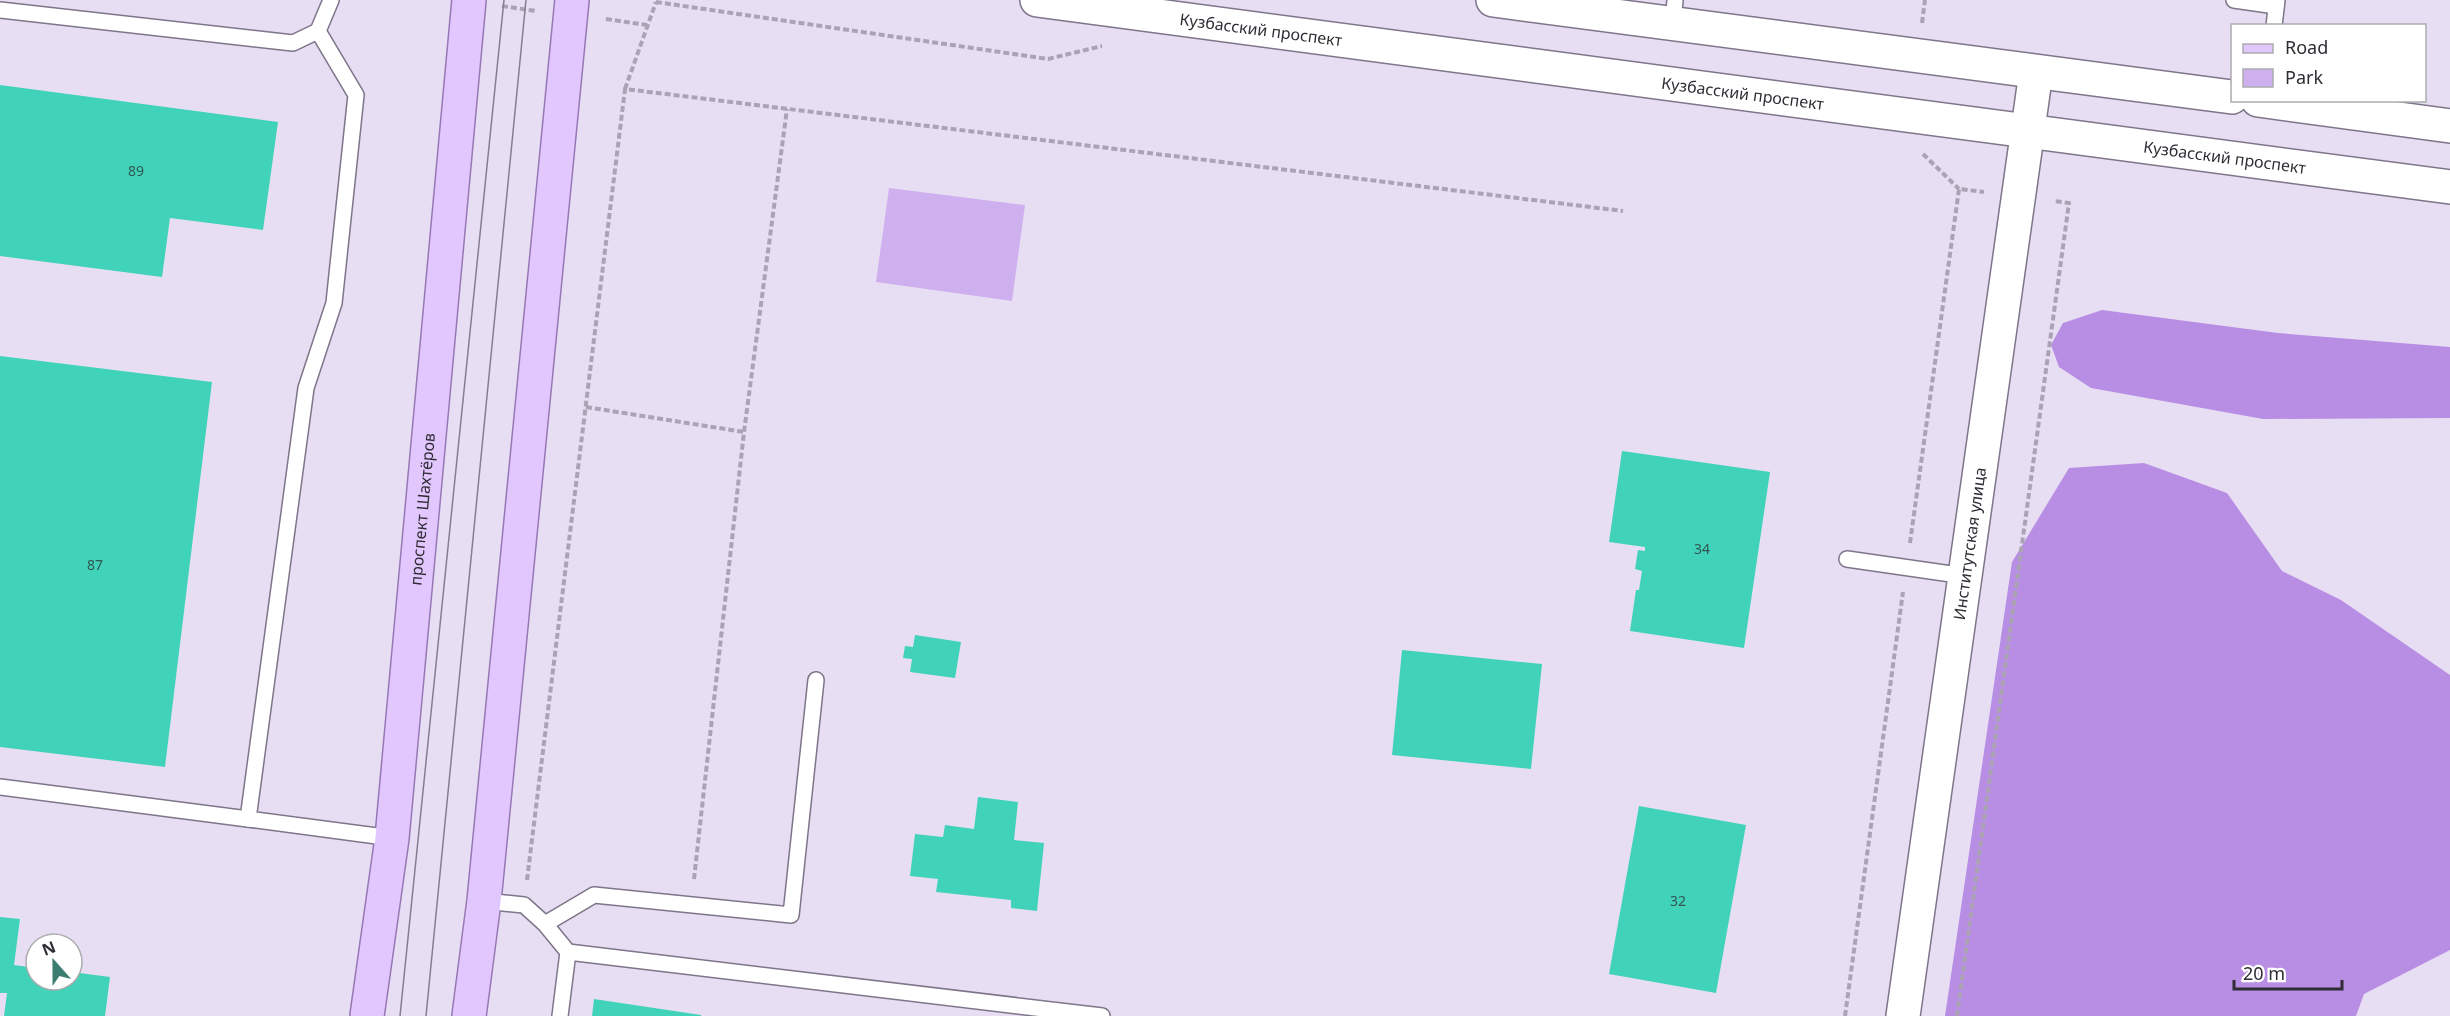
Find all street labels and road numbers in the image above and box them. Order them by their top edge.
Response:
street label: Кузбасский проспект [1178,8,1344,51]
street label: Кузбасский проспект [1660,72,1826,115]
street label: Кузбасский проспект [2142,136,2308,179]
street label: проспект Шахтёров [404,432,440,586]
street label: Институтская улица [1948,466,1991,621]

